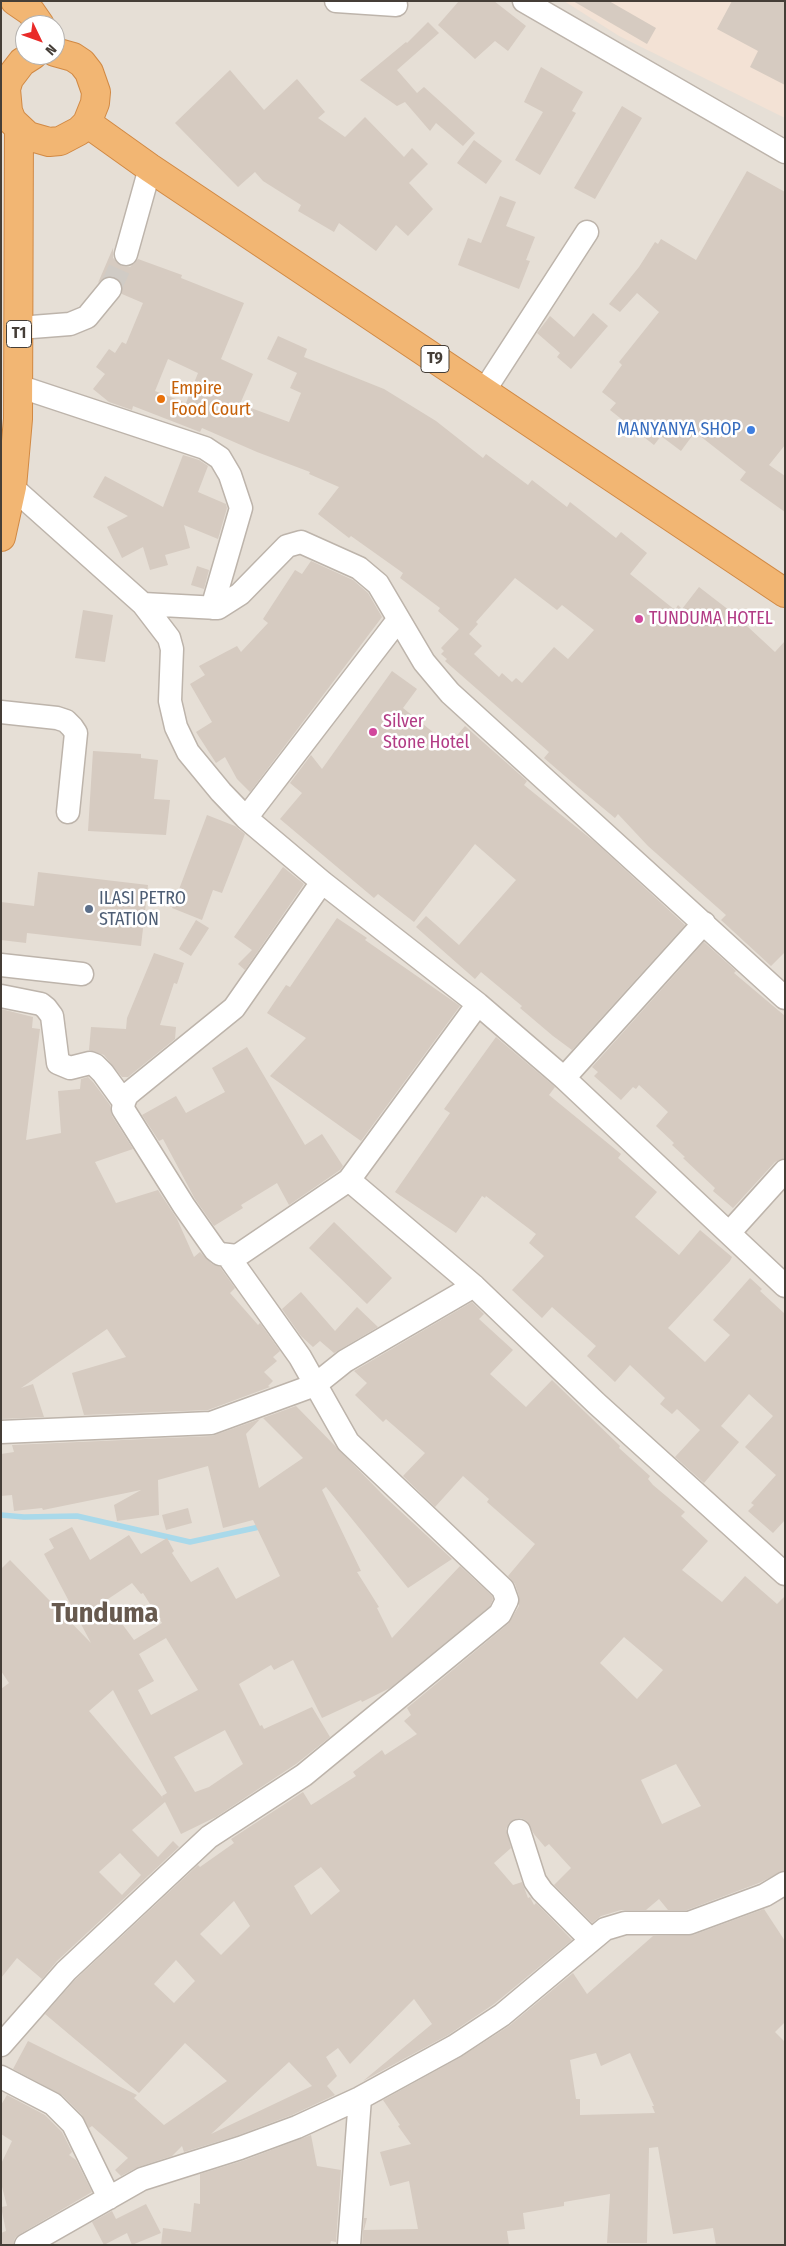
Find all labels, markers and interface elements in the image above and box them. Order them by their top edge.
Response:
north arrow [15,15,65,65]
text: N [42,41,60,59]
road number: T1 [6,320,32,348]
road number: T9 [421,346,449,372]
place label: Empire Food Court [171,378,251,420]
marker: Empire Food Court [155,393,167,405]
place label: MANYANYA SHOP [617,419,741,441]
marker: MANYANYA SHOP [745,424,757,436]
place label: TUNDUMA HOTEL [649,608,773,630]
marker: TUNDUMA HOTEL [633,613,645,625]
place label: Silver Stone Hotel [383,711,469,754]
marker: Silver Stone Hotel [367,726,379,738]
place label: ILASI PETRO STATION [99,888,186,931]
marker: ILASI PETRO STATION [83,903,95,915]
district label: Tunduma [52,1597,158,1631]

